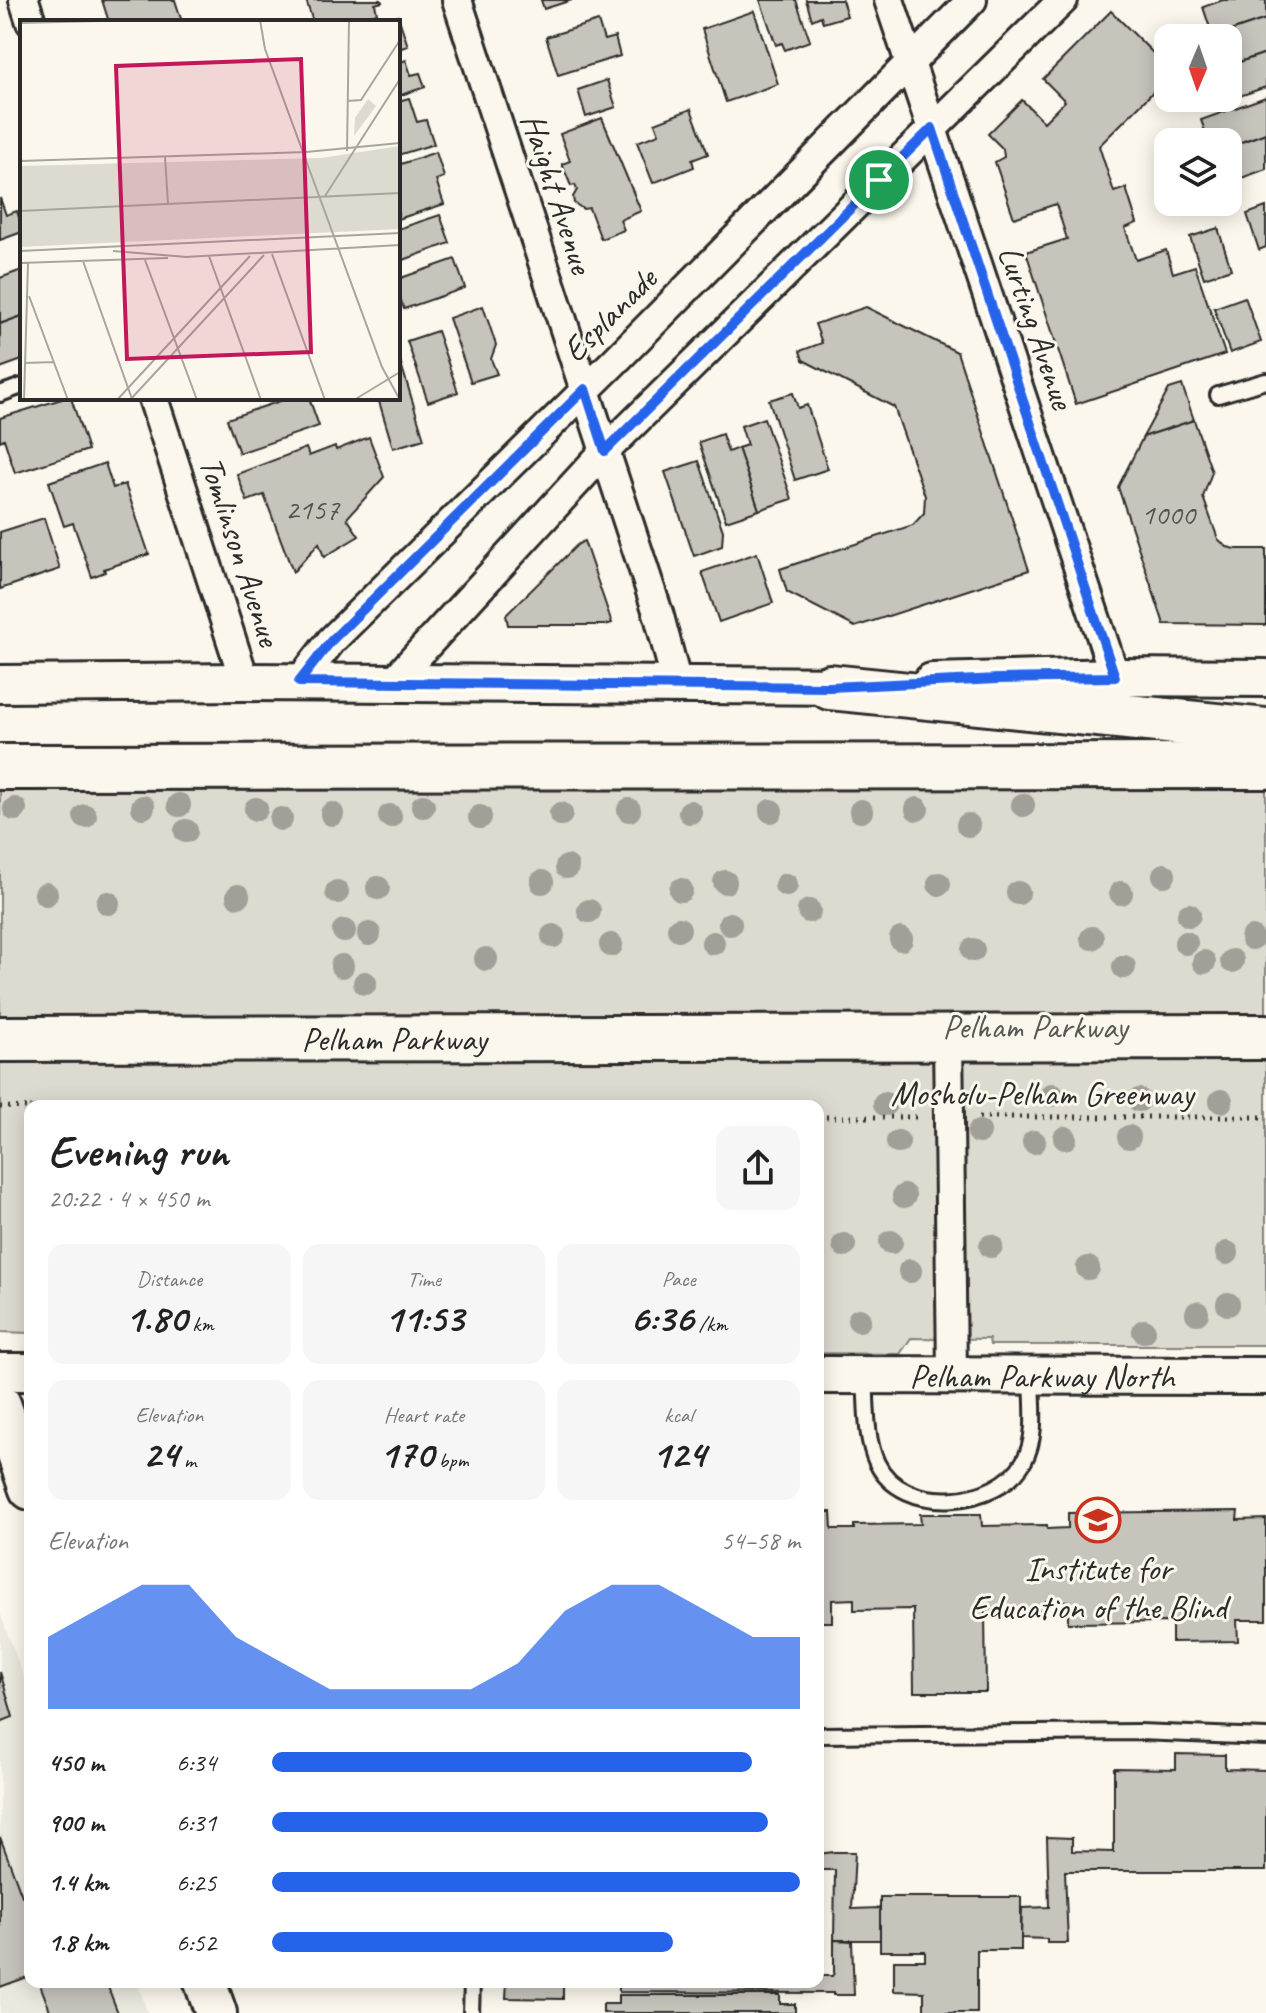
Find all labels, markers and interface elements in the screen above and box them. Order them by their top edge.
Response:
inset map [20,20,400,400]
north arrow [1154,24,1242,112]
map controls [1154,24,1242,216]
street label: Haight Avenue [512,108,604,280]
button: layers [1154,128,1242,216]
pin [845,146,913,214]
icon: arrive [857,158,901,202]
street label: Lurting Avenue [989,240,1085,416]
street label: Esplanade [553,257,667,371]
street label: Tomlinson Avenue [190,451,292,653]
house number: 2157 [285,490,340,528]
house number: 1000 [1141,495,1198,533]
park label: Pelham Parkway [943,1005,1130,1048]
street label: Pelham Parkway [301,1017,489,1061]
street label: Mosholu-Pelham Greenway [891,1072,1196,1115]
text: Evening run [48,1124,228,1179]
button: share [716,1126,800,1210]
text: 20:22 · 4 × 450 m [48,1182,209,1215]
text: Distance [137,1265,202,1293]
text: Time [407,1265,441,1293]
text: Pace [662,1265,696,1293]
text: 1.80 [125,1293,187,1343]
text: 11:53 [384,1293,464,1343]
text: 6:36 [630,1293,693,1343]
text: km [187,1310,214,1338]
text: /km [693,1310,728,1338]
street label: Pelham Parkway North [909,1354,1177,1398]
text: Elevation [135,1401,203,1429]
text: Heart rate [384,1401,464,1429]
text: kcal [664,1401,693,1429]
text: 24 [143,1429,179,1479]
text: 170 [379,1429,433,1479]
text: 124 [652,1429,706,1479]
text: m [179,1446,196,1474]
text: bpm [433,1446,469,1474]
school or university icon: Institute for Education of the Blind [1074,1496,1122,1544]
text: Elevation [48,1524,128,1557]
text: 54–58 m [721,1524,800,1557]
place label: Institute for Education of the Blind [969,1547,1231,1629]
text: 450 m [48,1746,104,1779]
text: 6:34 [176,1746,216,1779]
text: 900 m [48,1806,104,1839]
text: 6:31 [176,1806,216,1839]
text: 1.4 km [48,1866,108,1899]
text: 6:25 [176,1866,216,1899]
text: 1.8 km [48,1926,108,1959]
text: 6:52 [176,1926,216,1959]

